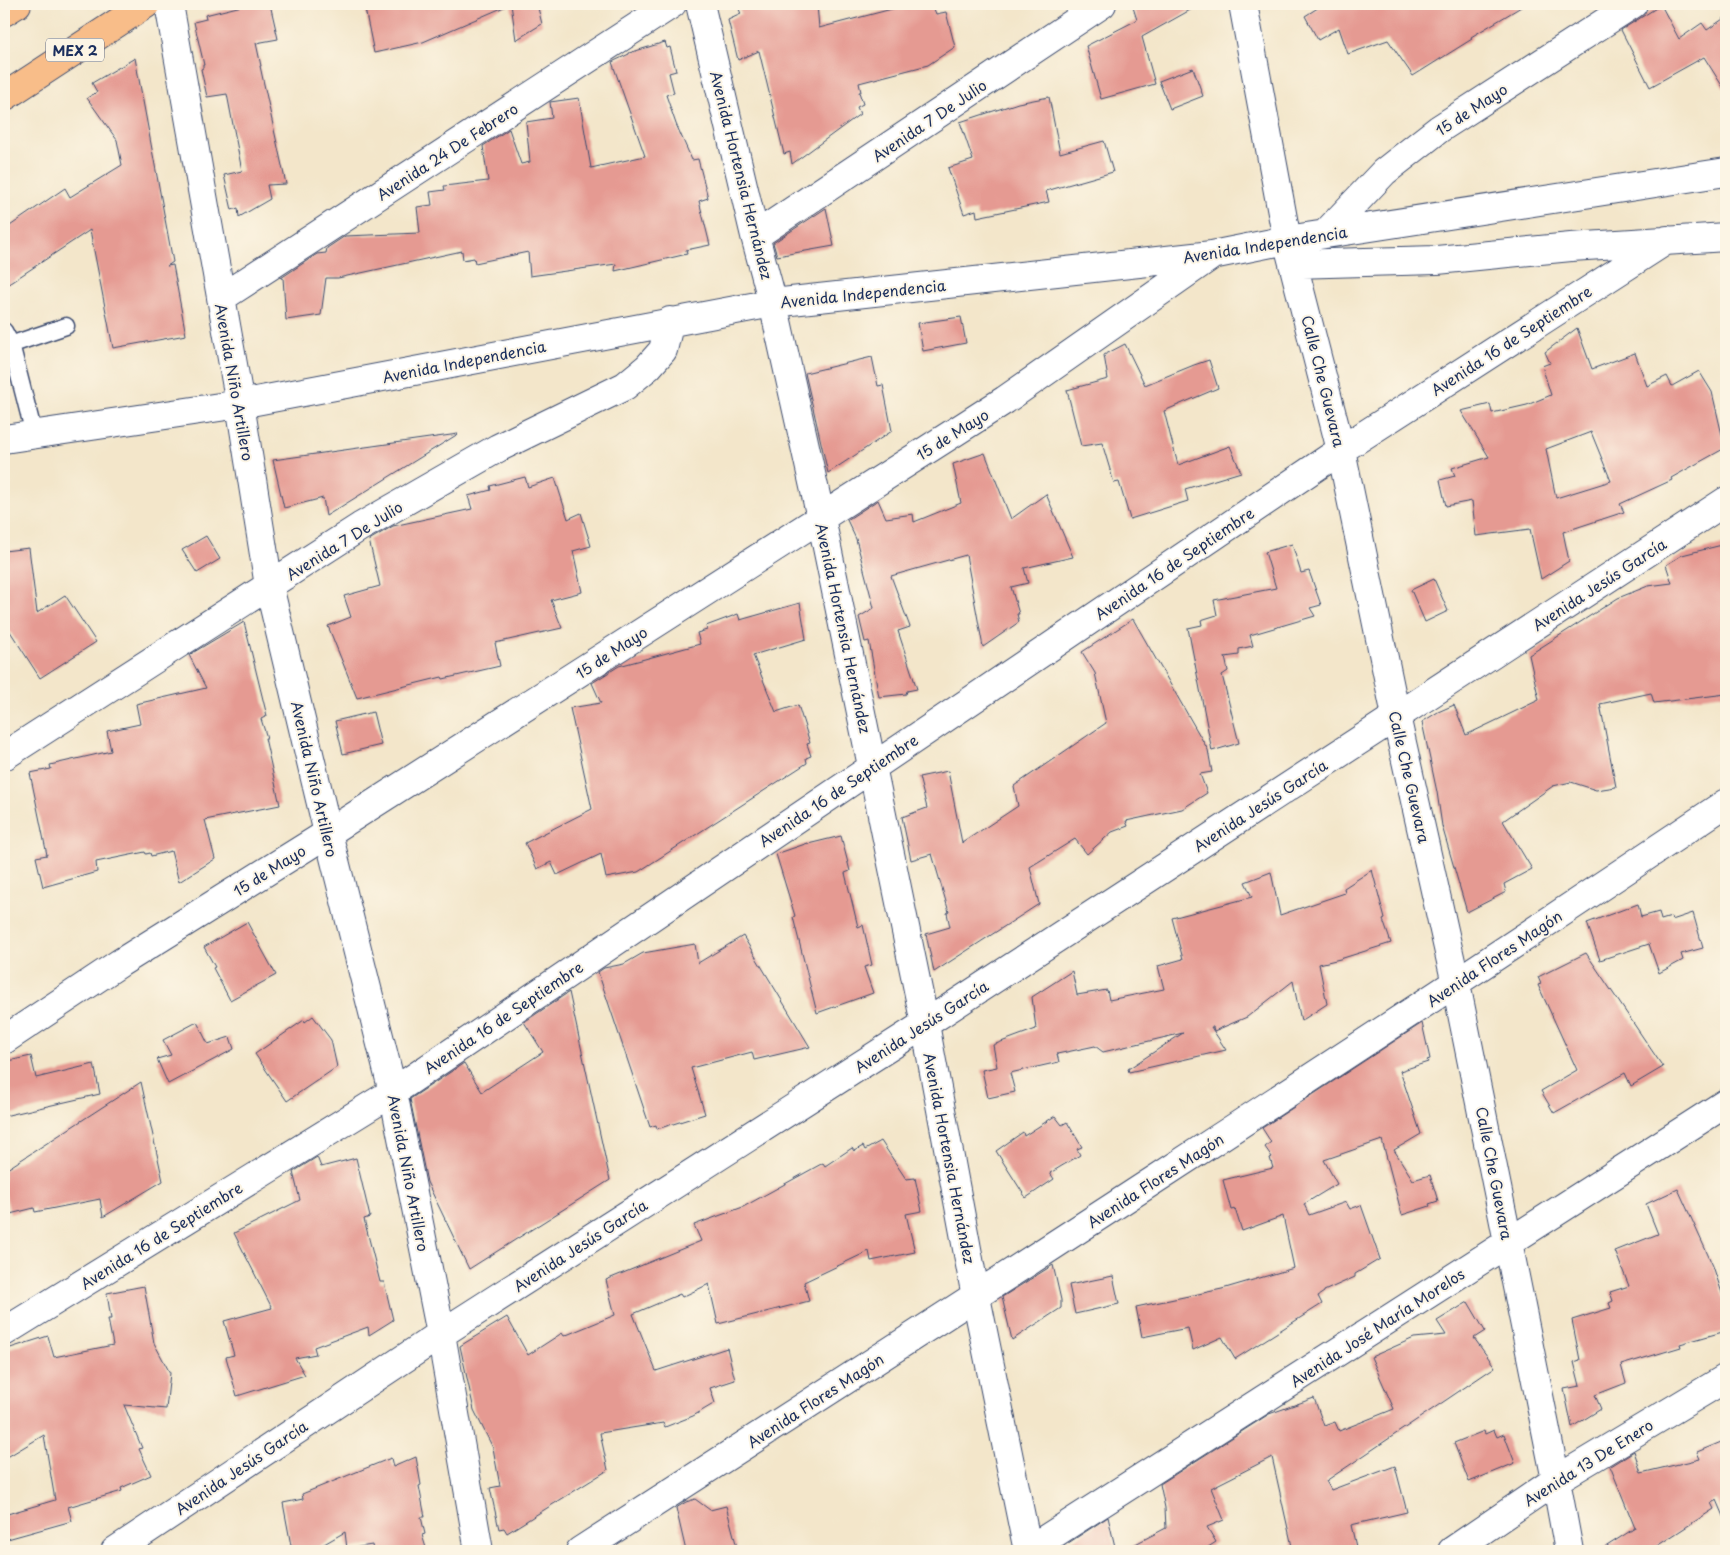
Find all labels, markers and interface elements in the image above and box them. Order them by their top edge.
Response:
road number: MEX 2 [46,38,104,62]
street label: Avenida Hortensia Hernández [705,68,779,282]
street label: Avenida 7 De Julio [867,73,991,167]
street label: 15 de Mayo [1430,77,1512,141]
street label: Avenida 24 De Febrero [372,97,522,205]
street label: Avenida Independencia [1181,220,1350,268]
street label: Avenida Independencia [779,273,948,313]
street label: Avenida 16 de Septiembre [1426,279,1596,401]
street label: Avenida Niño Artillero [210,302,260,462]
street label: Calle Che Guevara [1296,313,1352,450]
street label: Avenida Independencia [380,334,549,388]
street label: 15 de Mayo [911,403,993,465]
street label: Avenida 7 De Julio [281,495,407,585]
street label: Avenida 16 de Septiembre [1090,501,1258,625]
street label: Avenida Hortensia Hernández [810,521,878,735]
street label: Avenida Jesús García [1528,532,1671,636]
street label: 15 de Mayo [570,620,652,684]
street label: Avenida Niño Artillero [286,699,344,859]
street label: Calle Che Guevara [1384,709,1437,846]
street label: Avenida 16 de Septiembre [754,728,922,852]
street label: Avenida Jesús García [1189,753,1332,857]
street label: 15 de Mayo [228,839,310,901]
street label: Avenida Flores Magón [1422,904,1566,1012]
street label: Avenida 16 de Septiembre [419,955,587,1079]
street label: Avenida Jesús García [850,974,993,1078]
street label: Avenida Hortensia Hernández [918,1051,982,1265]
street label: Avenida Niño Artillero [383,1093,435,1253]
street label: Calle Che Guevara [1471,1104,1519,1242]
street label: Avenida Flores Magón [1082,1127,1228,1233]
street label: Avenida 16 de Septiembre [75,1176,247,1294]
street label: Avenida Jesús García [509,1193,652,1297]
street label: Avenida José María Morelos [1285,1262,1469,1392]
street label: Avenida Flores Magón [742,1347,888,1453]
street label: Avenida 13 De Enero [1519,1413,1657,1511]
street label: Avenida Jesús García [170,1414,312,1520]

